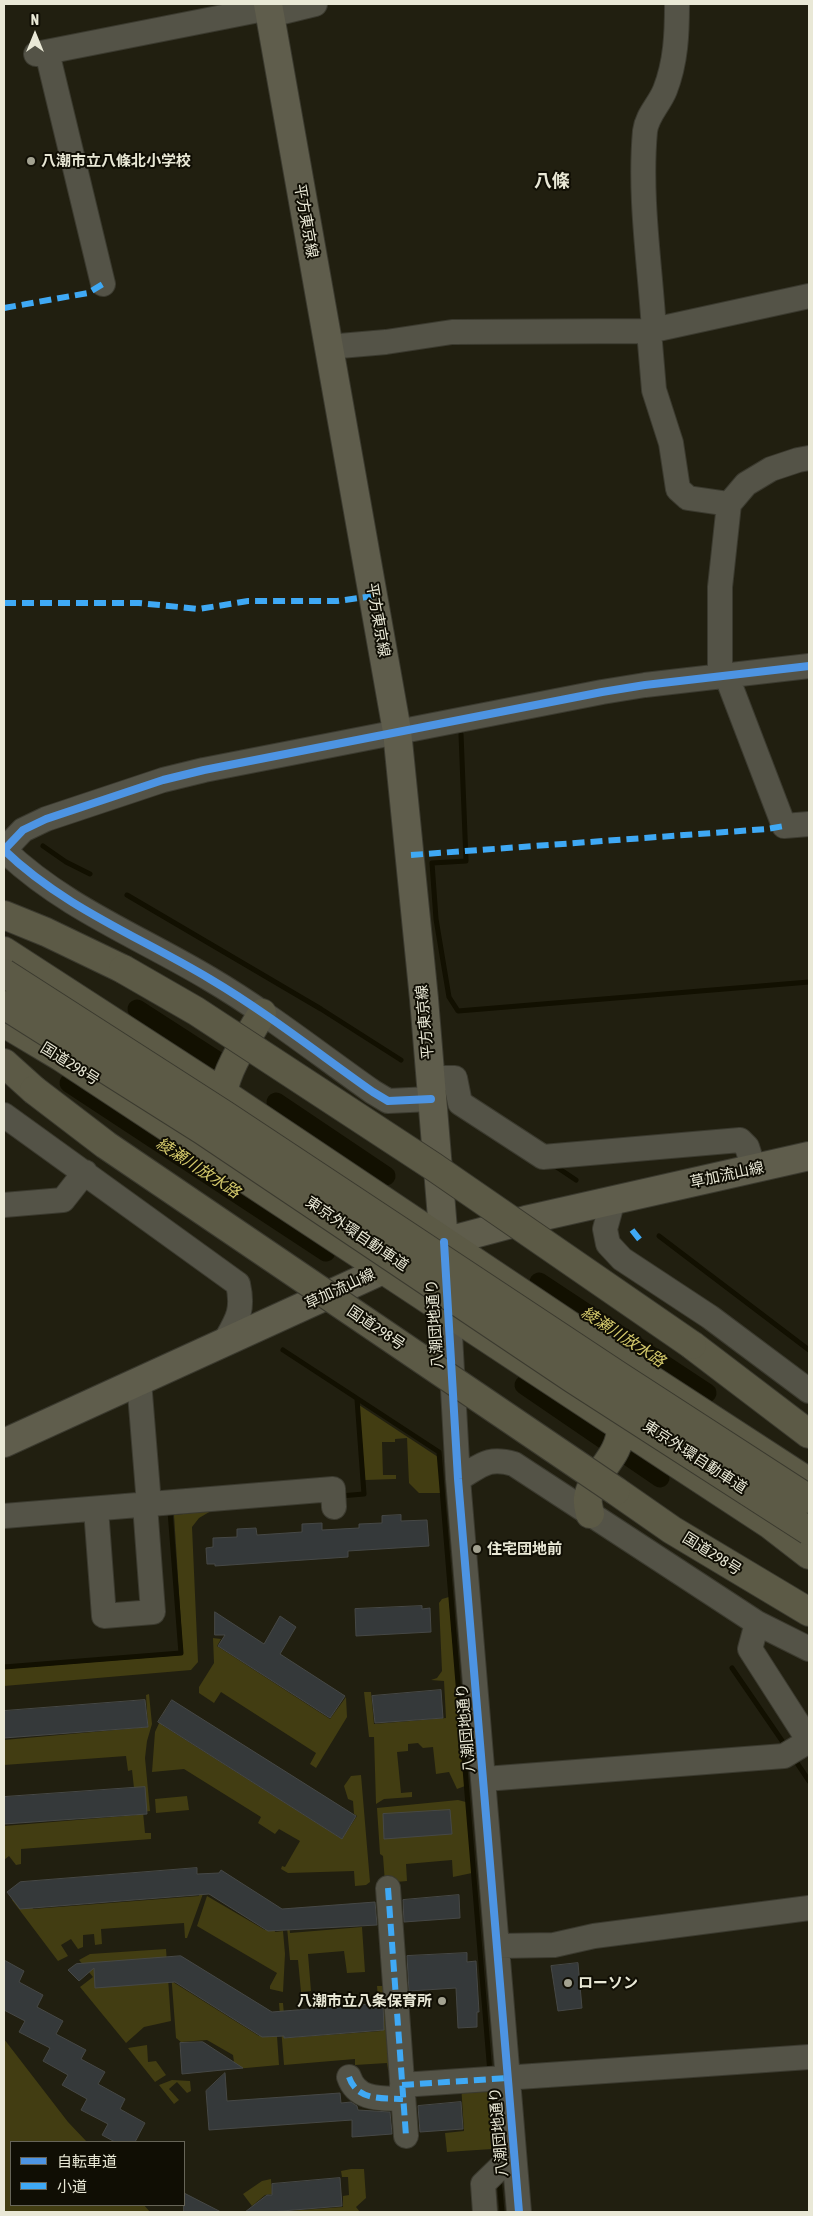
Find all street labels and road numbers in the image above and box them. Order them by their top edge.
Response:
street label: 平方東京線 [291,183,321,259]
street label: 平方東京線 [363,582,393,658]
street label: 平方東京線 [413,984,437,1060]
street label: 国道298号 [37,1039,103,1089]
street label: 草加流山線 [688,1158,766,1192]
street label: 東京外環自動車道 [302,1193,412,1275]
street label: 草加流山線 [302,1265,378,1313]
street label: 八潮団地通り [423,1278,447,1370]
street label: 国道298号 [344,1302,408,1354]
street label: 東京外環自動車道 [640,1417,750,1497]
street label: 国道298号 [679,1529,745,1579]
street label: 八潮団地通り [453,1682,479,1774]
street label: 八潮団地通り [486,2086,512,2178]

